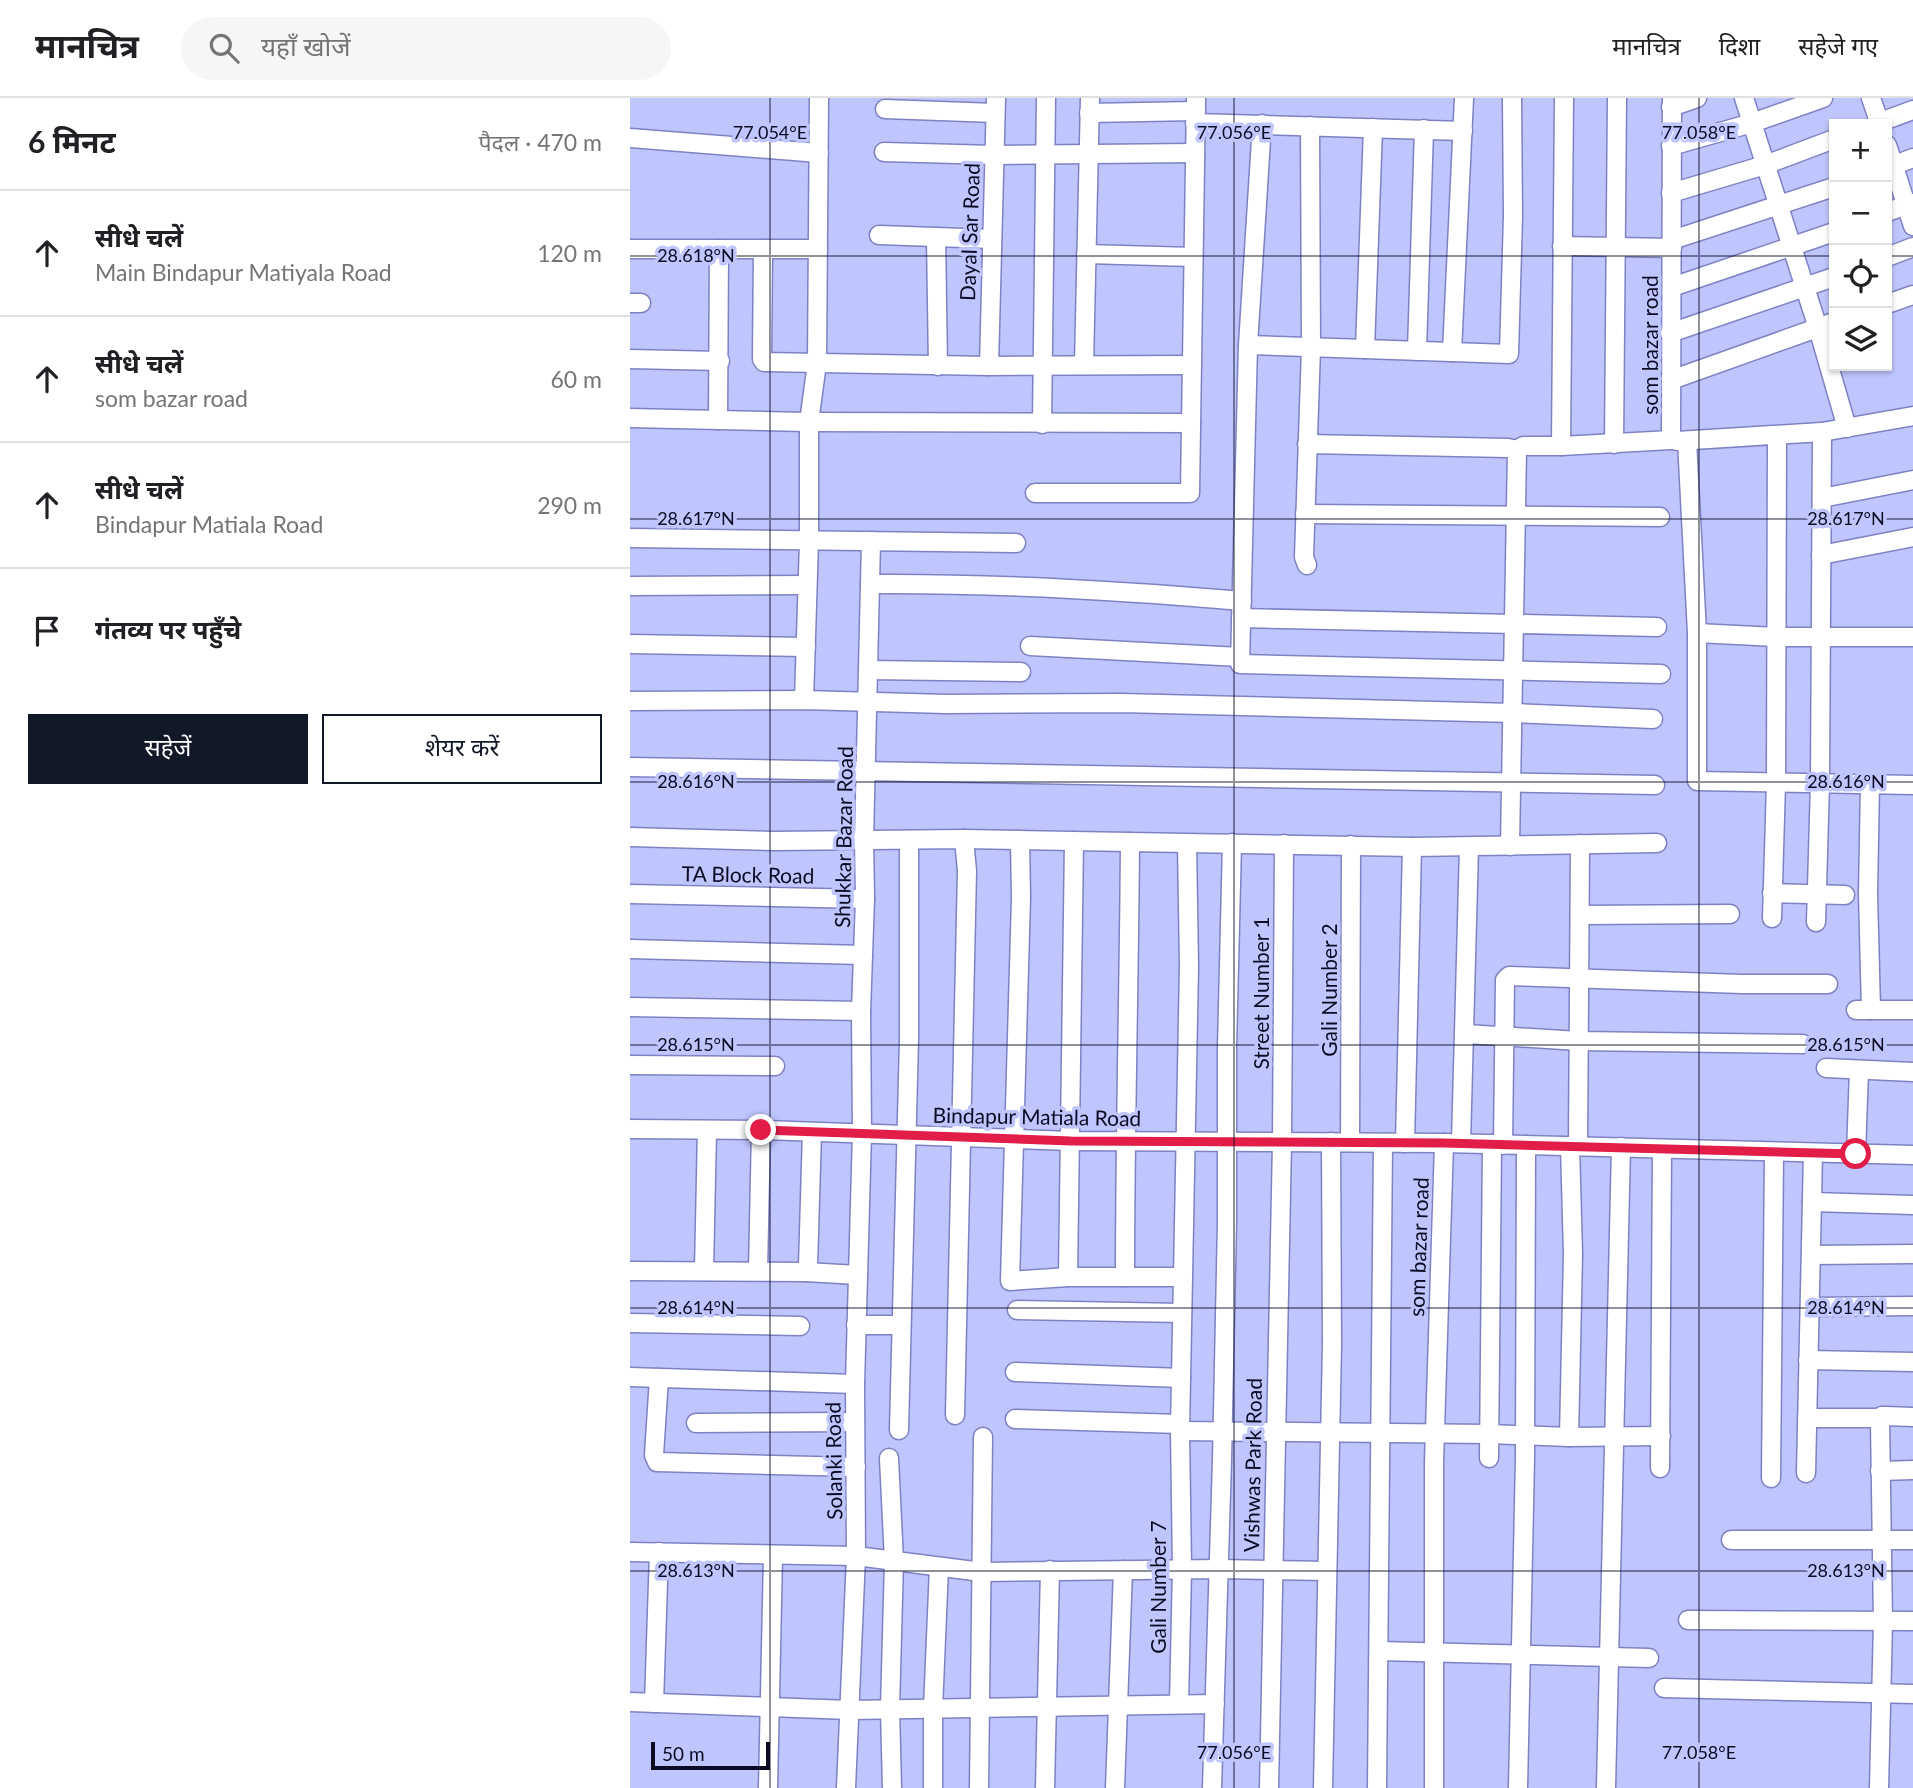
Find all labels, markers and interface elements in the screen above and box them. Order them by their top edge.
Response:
search box [181,17,671,80]
text: मानचित्र [35,25,139,65]
icon: search [205,29,243,67]
text: यहाँ खोजें [261,30,351,62]
text: मानचित्र [1612,31,1681,60]
text: दिशा [1719,31,1760,60]
text: सहेजे गए [1798,31,1878,60]
map controls [1829,119,1892,371]
button: + [1829,119,1892,182]
text: 77.054°E [733,121,807,143]
text: 77.056°E [1197,121,1271,143]
text: 77.058°E [1662,121,1736,143]
text: 6 मिनट [28,123,116,159]
text: पैदल · 470 m [479,128,602,156]
street label: Dayal Sar Road [954,163,984,301]
button: − [1829,182,1892,245]
text: सीधे चलें [95,221,183,253]
icon: ahead [28,234,66,272]
text: 120 m [537,239,602,267]
text: 28.618°N [657,244,735,266]
button: locate [1829,245,1892,308]
text: Main Bindapur Matiyala Road [95,258,392,286]
street label: som bazar road [1637,275,1662,415]
button: layers [1829,308,1892,371]
text: सीधे चलें [95,347,183,379]
icon: ahead [28,360,66,398]
text: 60 m [551,365,602,393]
text: som bazar road [95,384,248,412]
text: सीधे चलें [95,473,183,505]
icon: ahead [28,486,66,524]
text: 290 m [537,491,602,519]
text: 28.617°N [657,507,735,529]
text: 28.617°N [1807,507,1885,529]
text: Bindapur Matiala Road [95,510,323,538]
icon: arrive [28,612,66,650]
text: गंतव्य पर पहुँचे [95,613,241,645]
button: सहेजें [28,714,308,784]
button: शेयर करें [322,714,602,784]
street label: Shukkar Bazar Road [829,746,857,928]
text: 28.616°N [657,770,735,792]
text: 28.616°N [1807,770,1885,792]
street label: TA Block Road [681,860,815,888]
street label: Street Number 1 [1248,916,1273,1070]
street label: Gali Number 2 [1316,923,1341,1057]
text: 28.615°N [657,1033,735,1055]
text: 28.615°N [1807,1033,1885,1055]
street label: Bindapur Matiala Road [933,1102,1141,1130]
route end [745,1114,776,1145]
route start [1840,1138,1871,1169]
street label: som bazar road [1403,1177,1433,1317]
text: 28.614°N [657,1296,735,1318]
text: 28.614°N [1807,1296,1885,1318]
street label: Vishwas Park Road [1238,1378,1266,1552]
street label: Solanki Road [819,1402,847,1520]
street label: Gali Number 7 [1145,1520,1170,1654]
text: 28.613°N [657,1559,735,1581]
text: 28.613°N [1807,1559,1885,1581]
scale bar [651,1739,770,1771]
text: 77.056°E [1197,1741,1271,1763]
text: 77.058°E [1662,1741,1736,1763]
text: 50 m [662,1742,705,1765]

